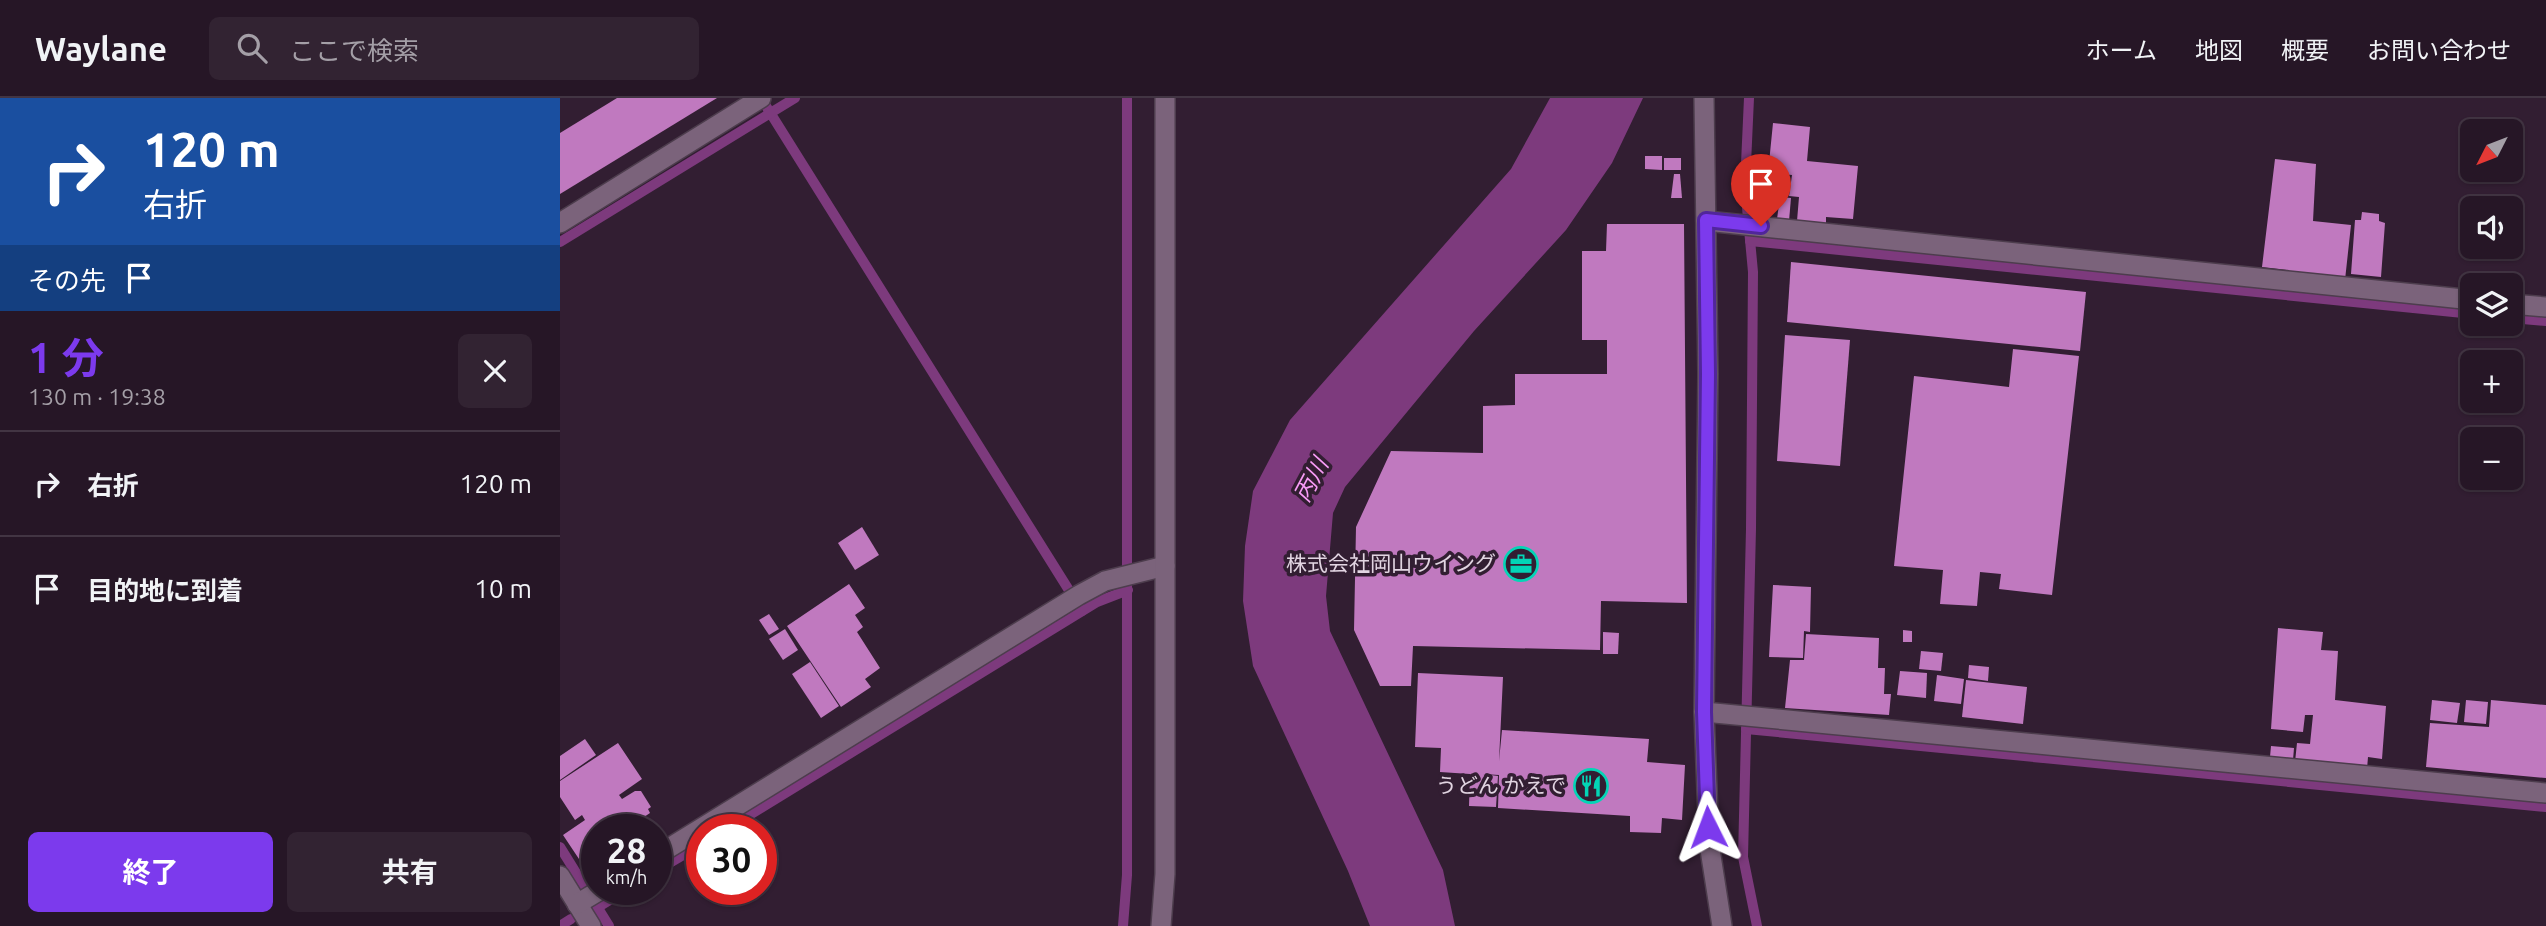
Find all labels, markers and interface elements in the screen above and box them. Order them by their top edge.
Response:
search box [209,17,699,80]
icon: search [233,29,271,67]
text: Waylane [35,30,167,67]
text: ここで検索 [289,36,419,65]
text: ホーム [2086,37,2157,64]
text: 地図 [2195,37,2243,64]
text: 概要 [2281,37,2329,64]
text: お問い合わせ [2367,37,2511,64]
north arrow [2460,119,2524,182]
map controls [2460,119,2523,490]
text: 120 m [143,121,280,176]
icon: right [28,126,119,217]
pin [1731,154,1791,226]
icon: arrive [1742,165,1780,203]
text: 右折 [143,186,207,222]
button: sound [2460,196,2523,259]
icon: arrive [120,259,158,297]
text: その先 [28,266,106,295]
button: layers [2460,273,2523,336]
text: 1 分 [28,334,104,381]
button: close [458,334,532,408]
button: + [2460,350,2523,413]
text: 130 m · 19:38 [28,384,166,409]
button: − [2460,427,2523,490]
water label: 丙川 [1289,451,1334,506]
icon: right [28,465,66,503]
text: 120 m [460,469,532,498]
text: 右折 [87,471,139,500]
office icon: 株式会社岡山ウイング [1502,545,1540,583]
place label: 株式会社岡山ウイング [1286,551,1496,575]
icon: arrive [28,570,66,608]
text: 10 m [474,574,532,603]
text: 目的地に到着 [87,576,243,605]
restaurant icon: うどん かえで [1572,767,1610,805]
place label: うどん かえで [1436,773,1566,797]
position arrow [1671,790,1745,864]
speed limit sign: 30 [686,814,777,905]
text: 28 [607,830,646,870]
button: 終了 [28,832,273,912]
button: 共有 [287,832,532,912]
text: km/h [606,867,647,887]

